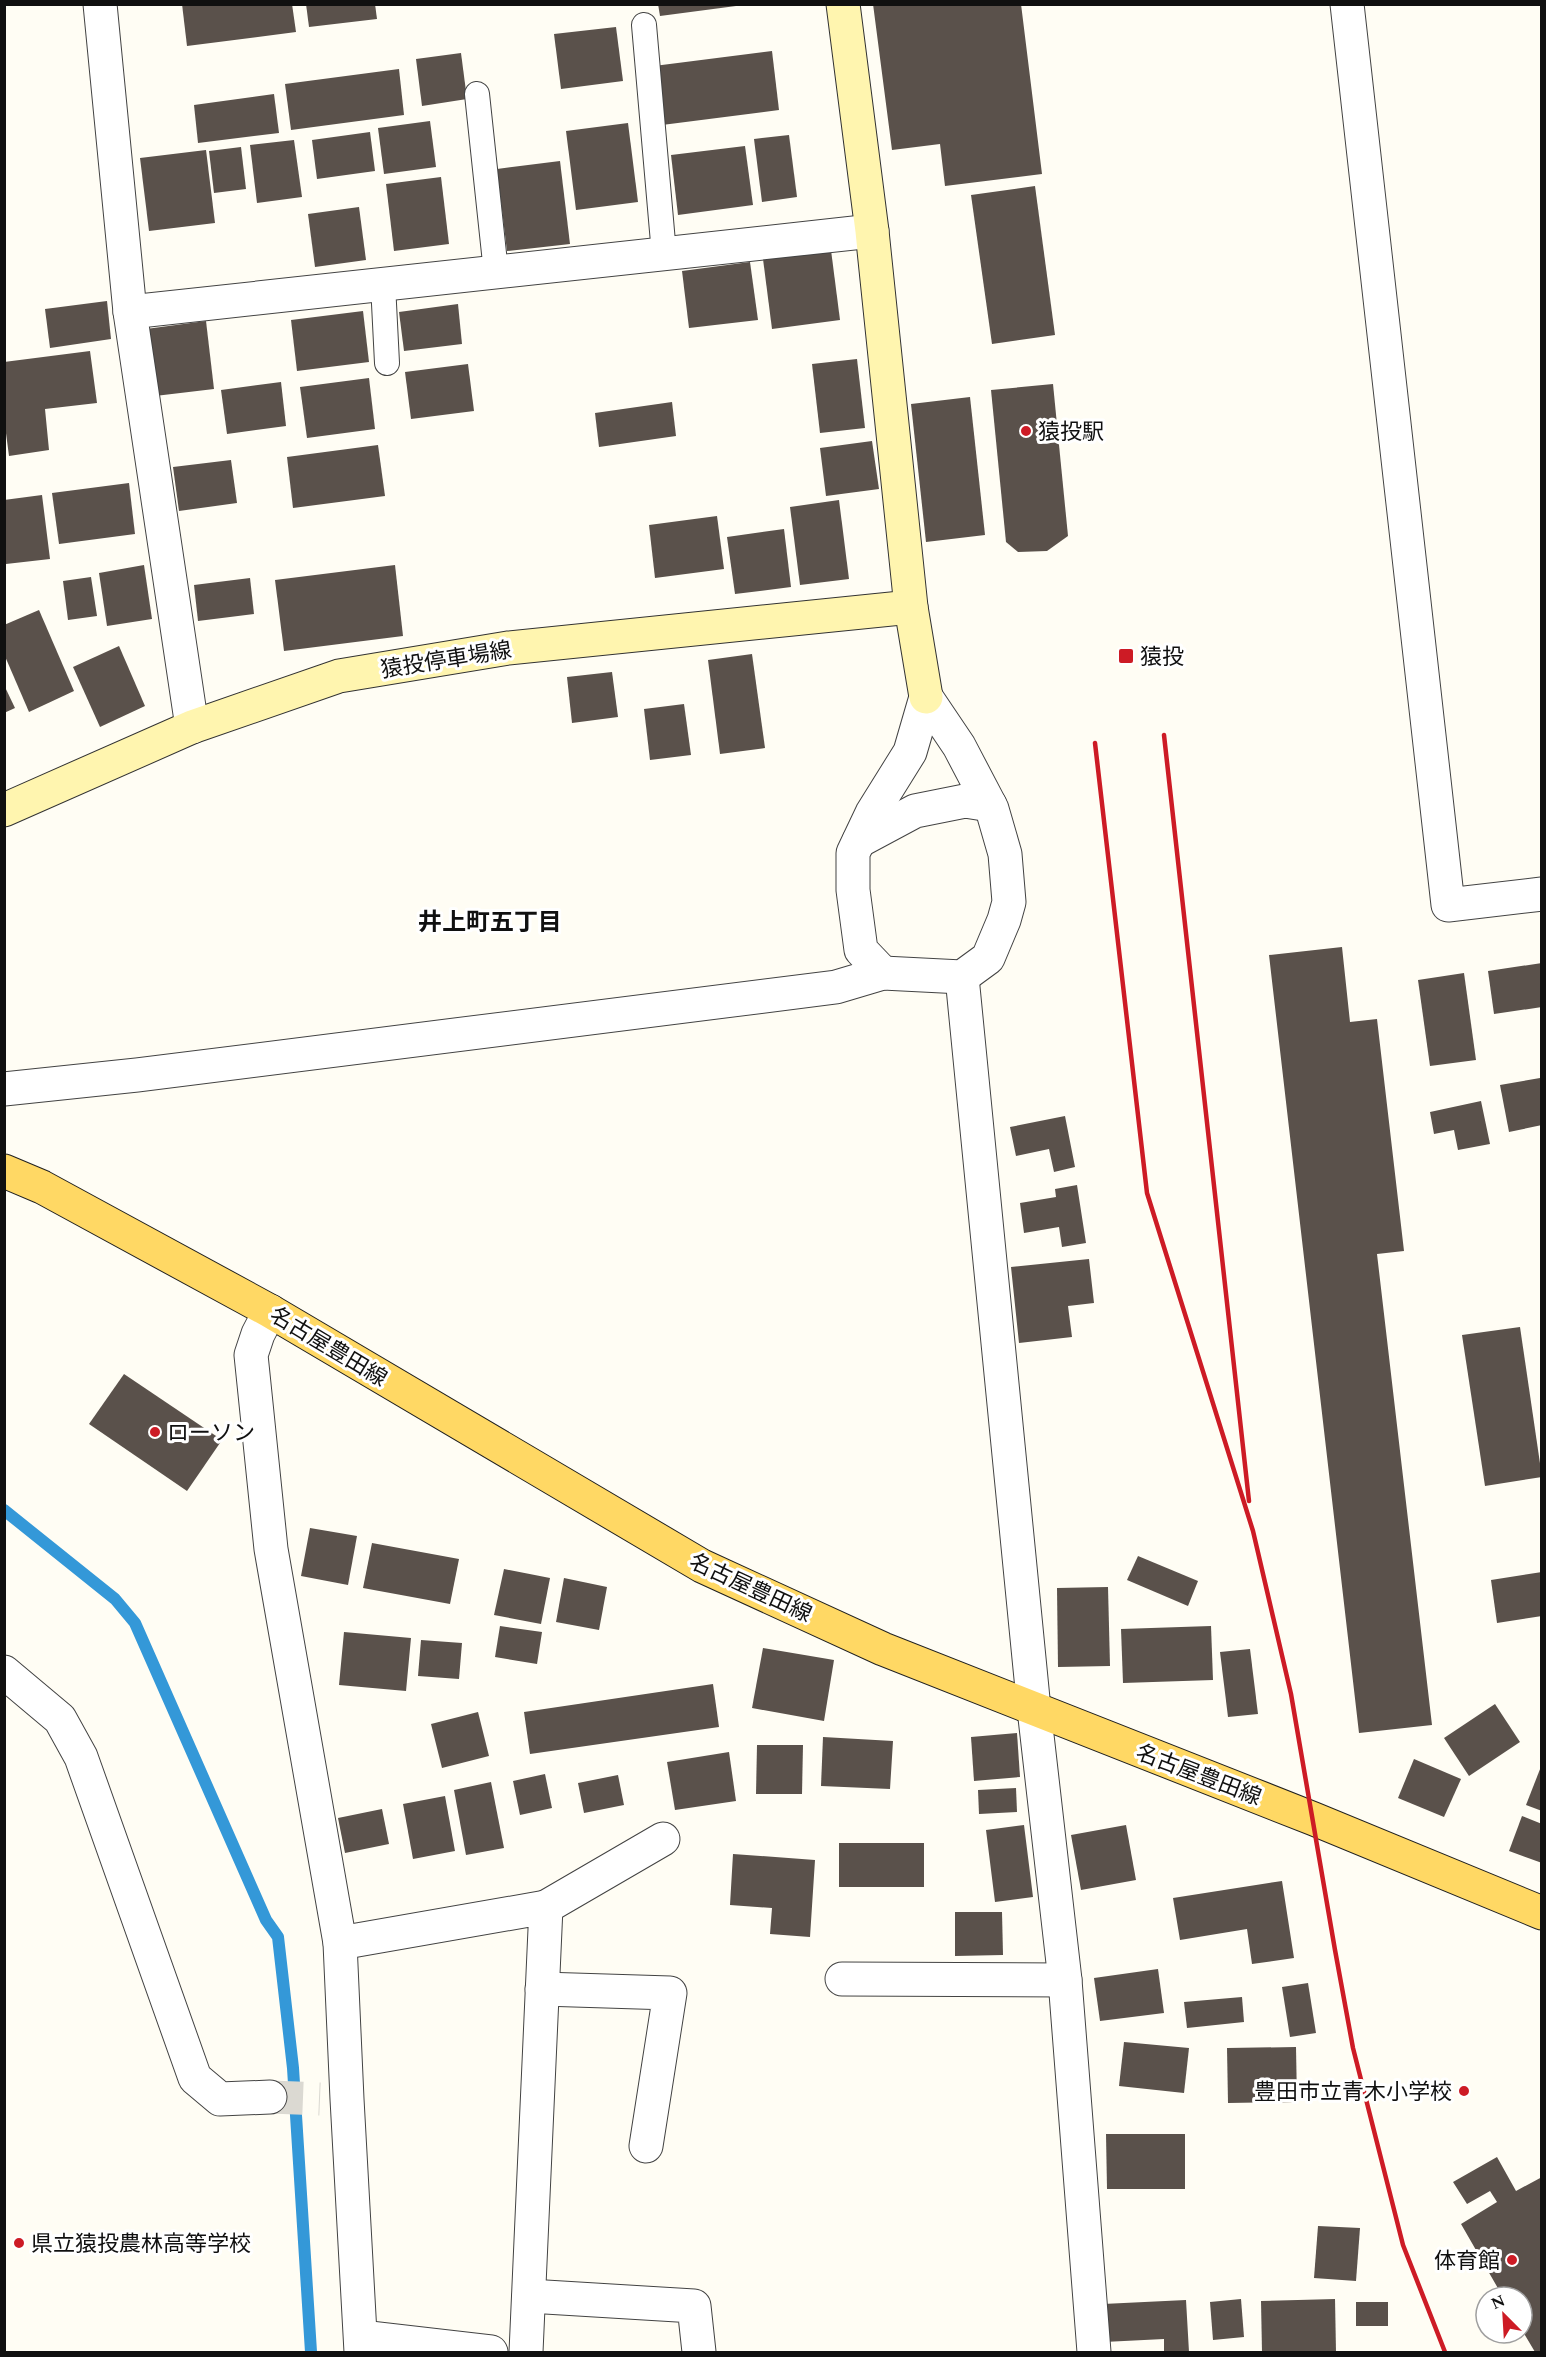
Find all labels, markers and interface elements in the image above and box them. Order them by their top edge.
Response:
place label: 猿投駅 [1038,416,1104,449]
marker: 猿投駅 [1019,424,1033,438]
street label: 猿投停車場線 [378,634,514,687]
place label: 猿投 [1140,641,1184,674]
marker: 猿投 [1117,647,1135,665]
district label: 井上町五丁目 [418,905,562,941]
street label: 名古屋豊田線 [263,1299,393,1395]
place label: ローソン [167,1417,255,1450]
marker: ローソン [148,1425,162,1439]
street label: 名古屋豊田線 [684,1546,817,1631]
street label: 名古屋豊田線 [1131,1736,1266,1814]
place label: 豊田市立青木小学校 [1254,2076,1452,2109]
marker: 豊田市立青木小学校 [1457,2084,1471,2098]
place label: 県立猿投農林高等学校 [31,2228,251,2261]
marker: 県立猿投農林高等学校 [12,2236,26,2250]
place label: 体育館 [1434,2245,1500,2278]
marker: 体育館 [1505,2253,1519,2267]
north arrow [1474,2285,1534,2345]
text: N [1487,2289,1509,2316]

